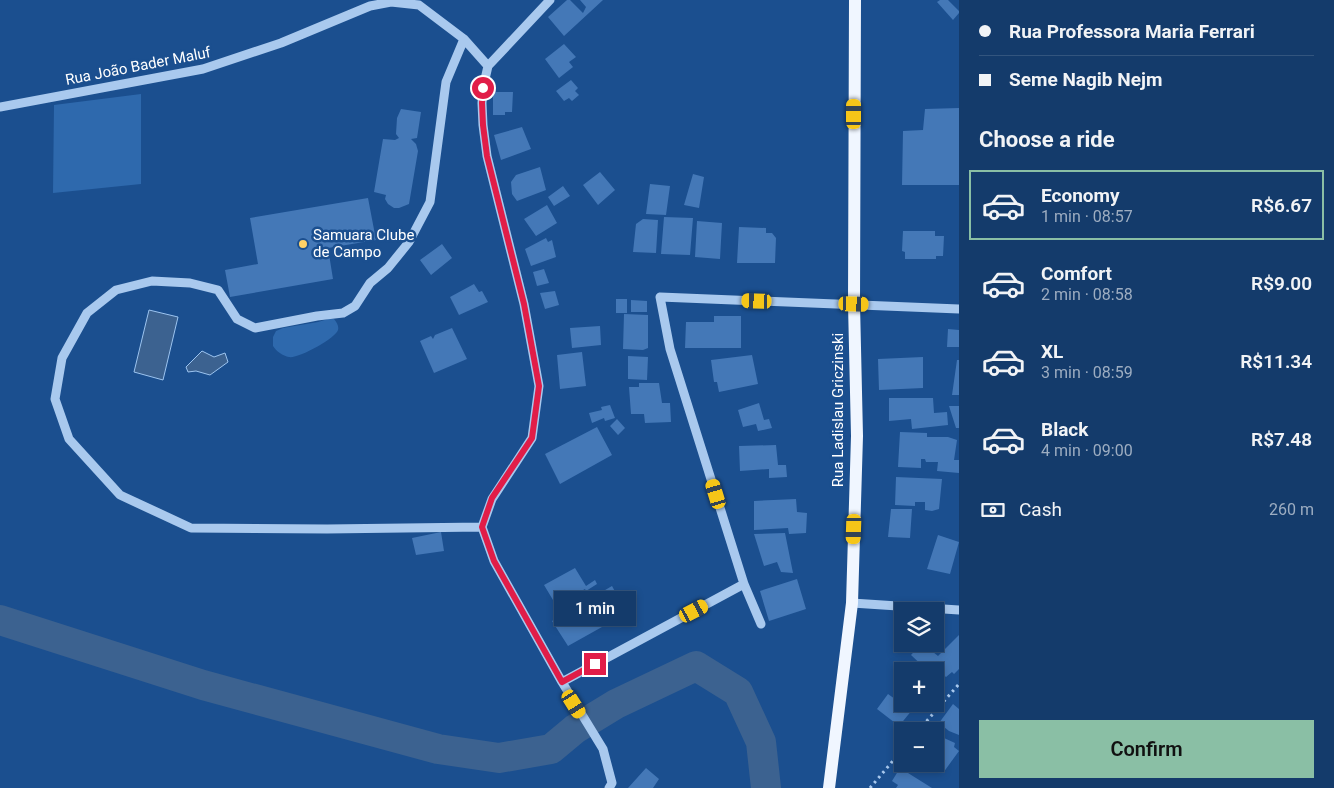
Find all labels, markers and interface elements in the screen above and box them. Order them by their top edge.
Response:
text: Rua Professora Maria Ferrari [1009,20,1255,43]
street label: Rua João Bader Maluf [64,43,213,89]
text: Seme Nagib Nejm [1009,68,1162,91]
route start [472,77,494,99]
car [846,99,861,129]
text: Choose a ride [979,127,1115,152]
icon: car [981,183,1026,228]
text: Economy [1041,184,1120,207]
text: R$6.67 [1251,194,1312,217]
text: 1 min · 08:57 [1041,207,1133,226]
place label: Samuara Clube de Campo [313,226,414,261]
marker: Samuara Clube de Campo [297,238,309,250]
icon: car [981,261,1026,306]
text: Comfort [1041,262,1112,285]
text: R$9.00 [1251,272,1312,295]
text: 2 min · 08:58 [1041,285,1133,304]
car [741,293,772,309]
car [838,296,869,312]
street label: Rua Ladislau Griczinski [829,333,847,487]
icon: car [981,339,1026,384]
text: XL [1041,340,1063,363]
text: R$11.34 [1240,350,1312,373]
text: 3 min · 08:59 [1041,363,1133,382]
icon: car [981,417,1026,462]
text: Black [1041,418,1088,441]
text: R$7.48 [1251,428,1312,451]
text: 4 min · 09:00 [1041,441,1133,460]
car [704,477,727,511]
icon: cash [979,496,1007,524]
text: Cash [1019,498,1062,521]
text: 260 m [1269,500,1314,519]
car [845,514,862,544]
callout: 1 min [554,592,636,626]
car [677,597,710,625]
text: 1 min [575,599,615,618]
map controls [894,602,944,772]
button: layers [894,602,944,652]
route end [584,653,606,675]
button: + [894,662,944,712]
car [559,687,588,721]
button: Confirm [979,720,1314,778]
button: − [894,722,944,772]

